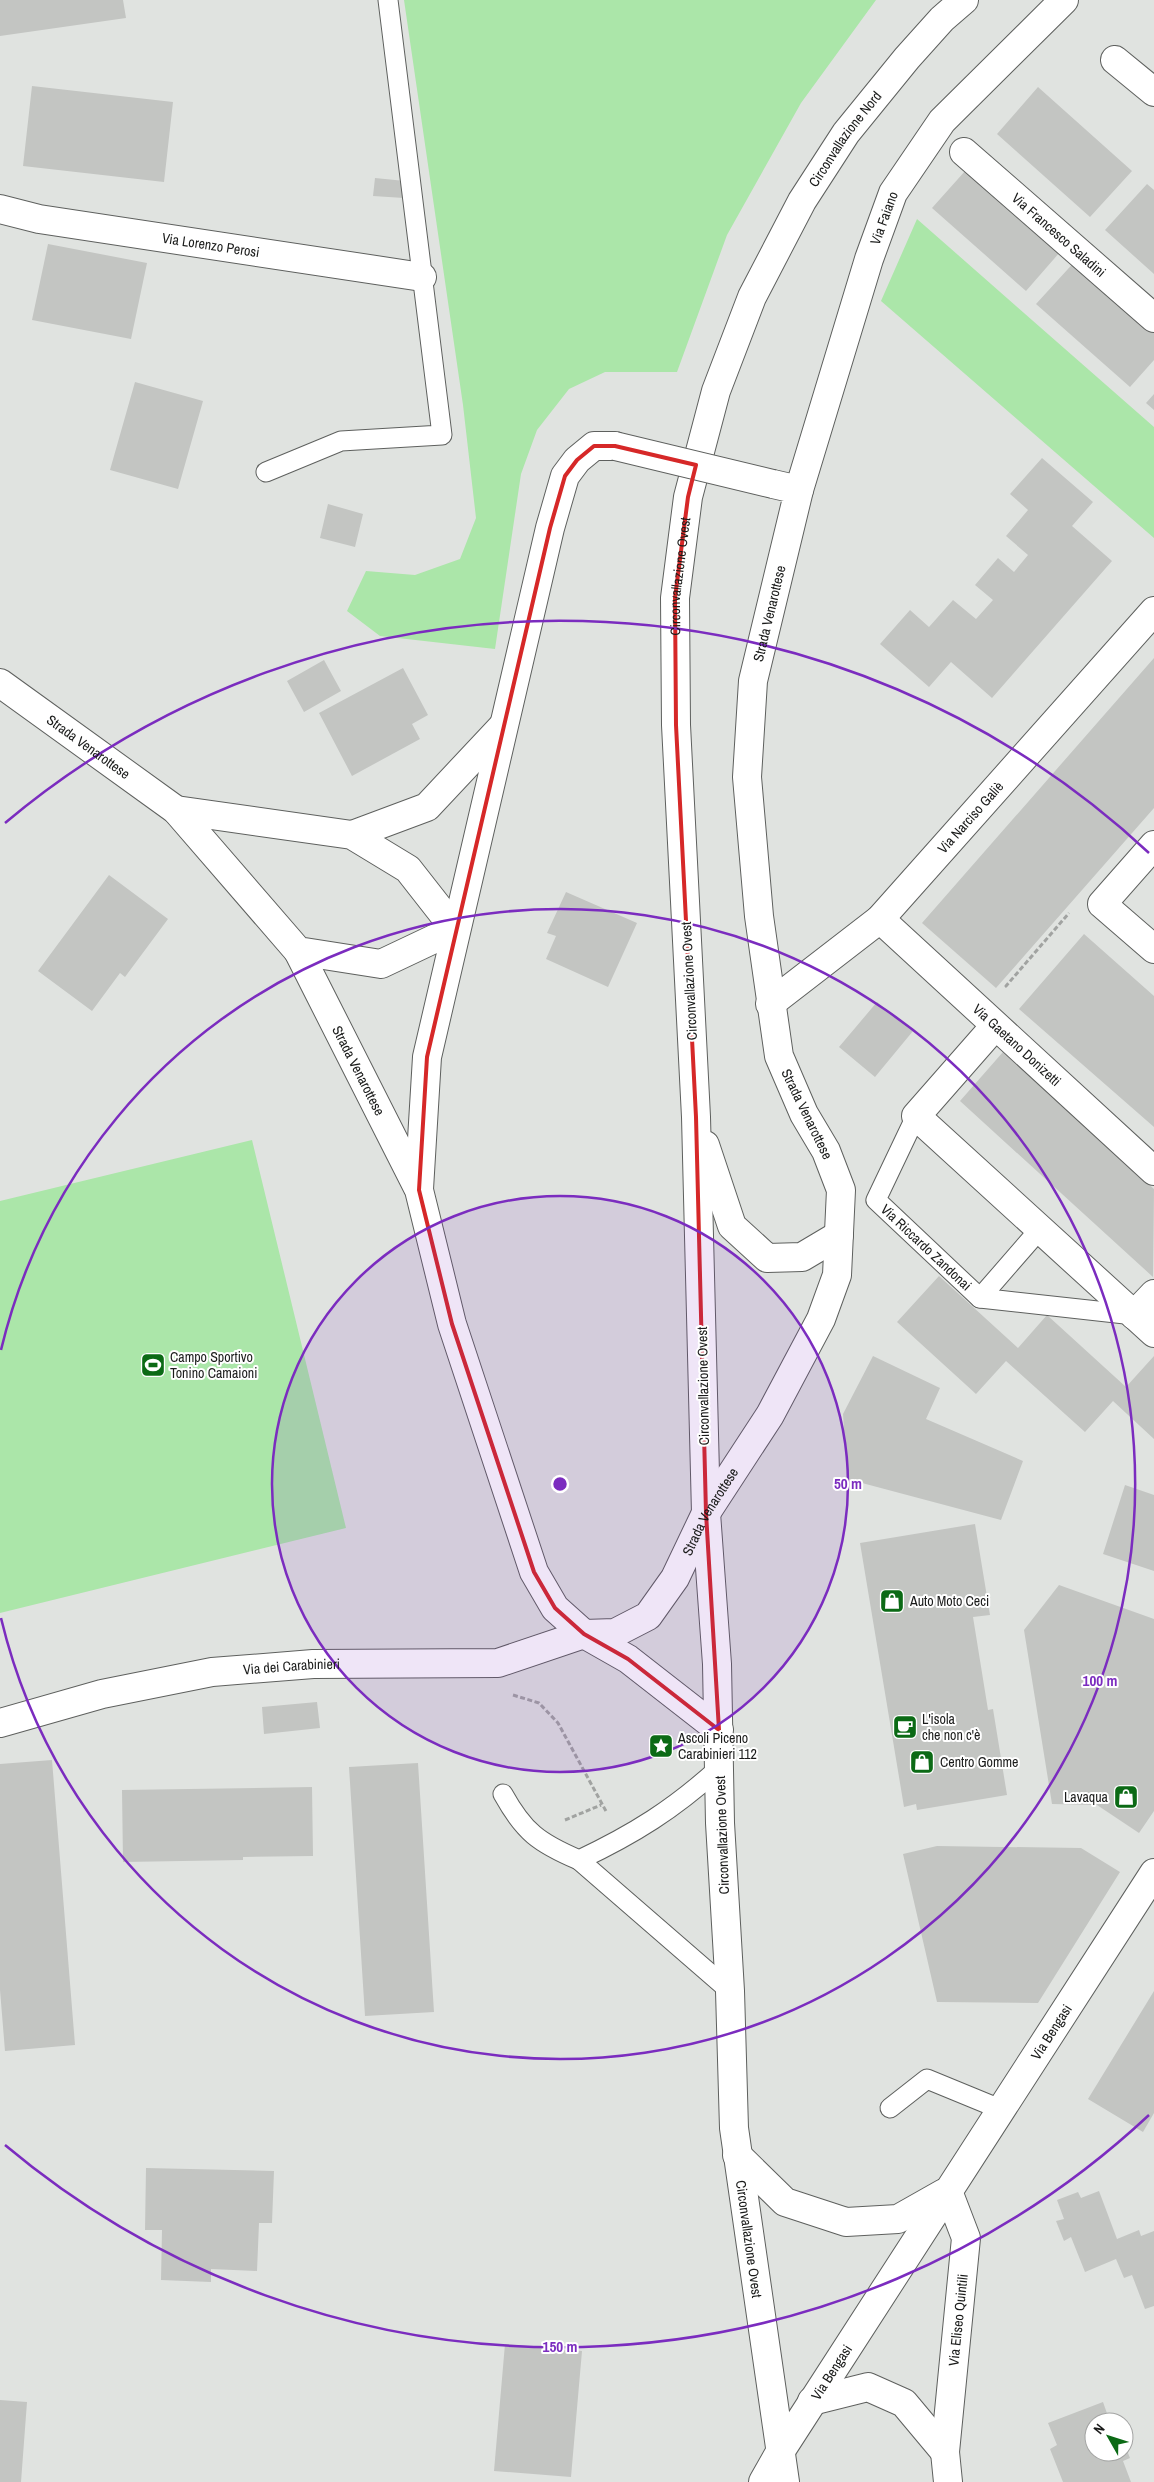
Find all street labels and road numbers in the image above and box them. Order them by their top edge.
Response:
street label: Circonvallazione Nord [805,87,885,190]
street label: Via Faiano [866,189,902,247]
street label: Via Francesco Saladini [1008,189,1110,281]
street label: Via Lorenzo Perosi [161,229,261,261]
street label: Circonvallazione Ovest [666,516,694,636]
street label: Strada Venarottese [749,564,790,663]
street label: Strada Venarottese [43,711,134,783]
street label: Via Narciso Galiè [934,778,1007,857]
street label: Circonvallazione Ovest [677,921,701,1041]
street label: Via Gaetano Donizetti [969,1000,1065,1090]
street label: Strada Venarottese [328,1023,389,1119]
street label: Strada Venarottese [777,1066,837,1162]
street label: Via Riccardo Zandonai [877,1200,975,1294]
street label: Circonvallazione Ovest [693,1327,713,1445]
street label: Strada Venarottese [678,1464,742,1558]
street label: Via dei Carabinieri [242,1655,340,1679]
street label: Circonvallazione Ovest [711,1775,733,1895]
street label: Via Bengasi [1027,2001,1076,2063]
street label: Circonvallazione Ovest [732,2179,766,2299]
street label: Via Eliseo Quintili [944,2273,972,2367]
street label: Via Bengasi [807,2341,856,2403]

